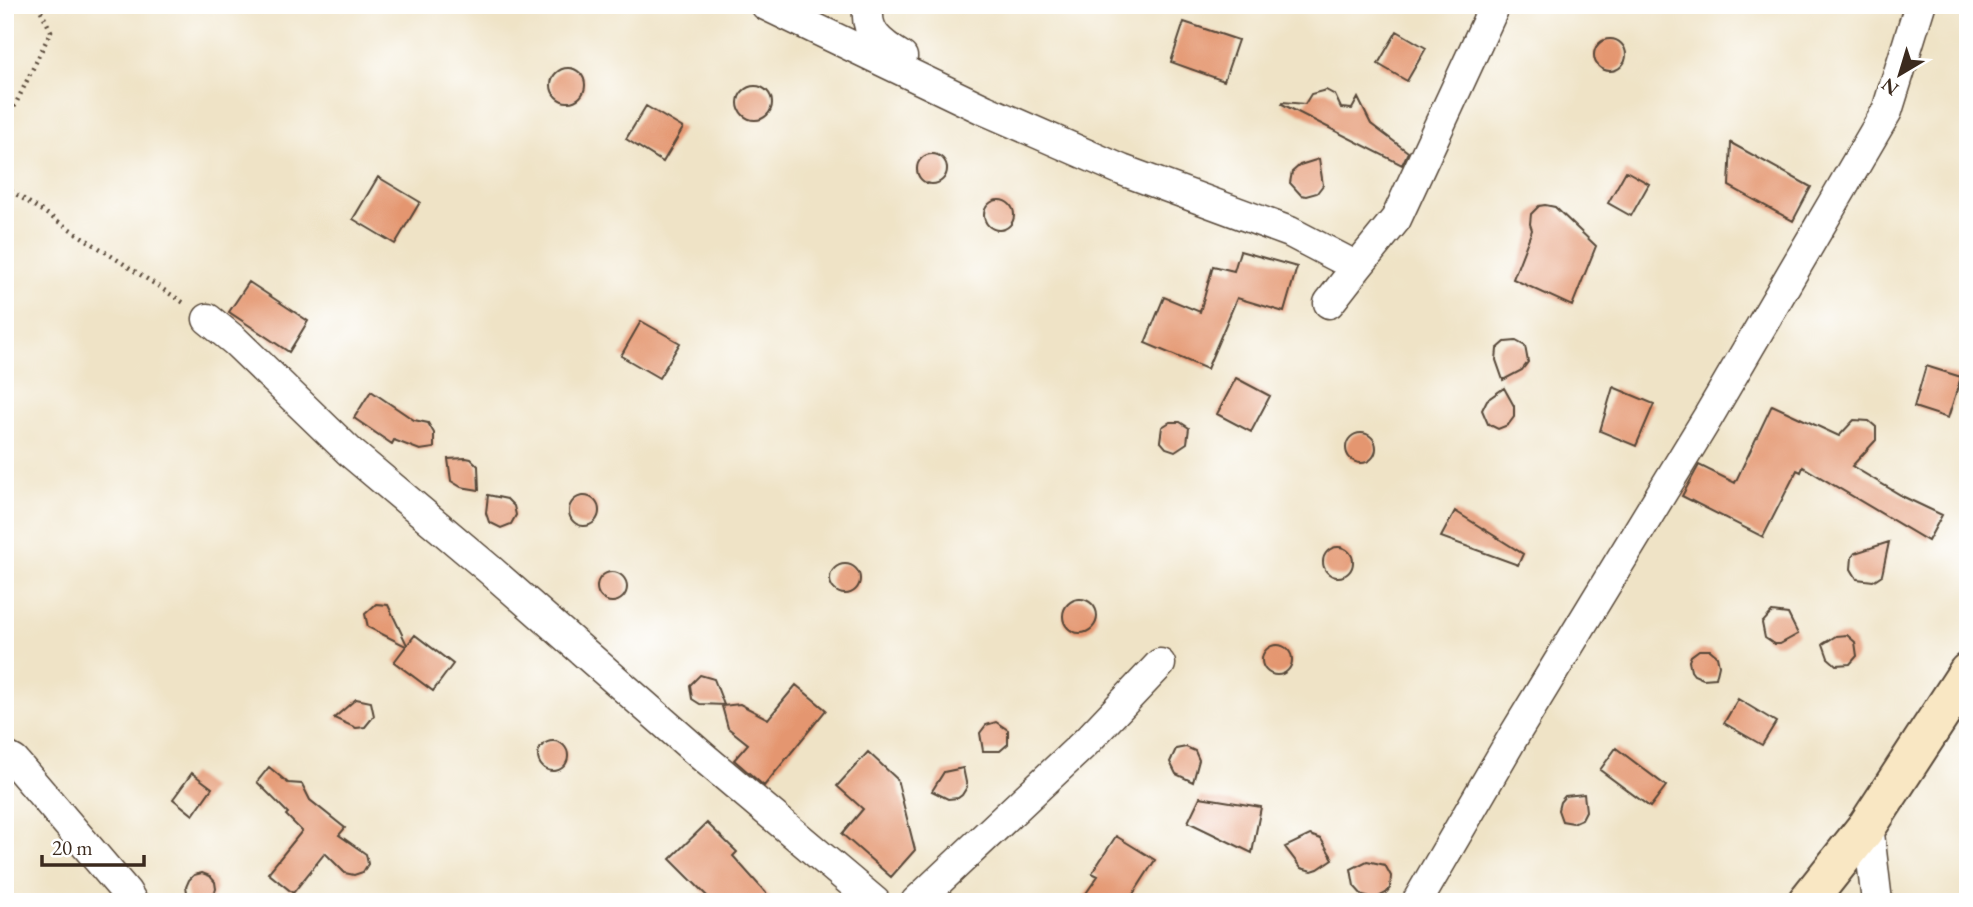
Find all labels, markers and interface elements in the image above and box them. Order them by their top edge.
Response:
north arrow [1864,38,1934,108]
text: N [1876,72,1904,102]
scale bar [42,823,144,867]
text: 20 m [52,834,93,861]

